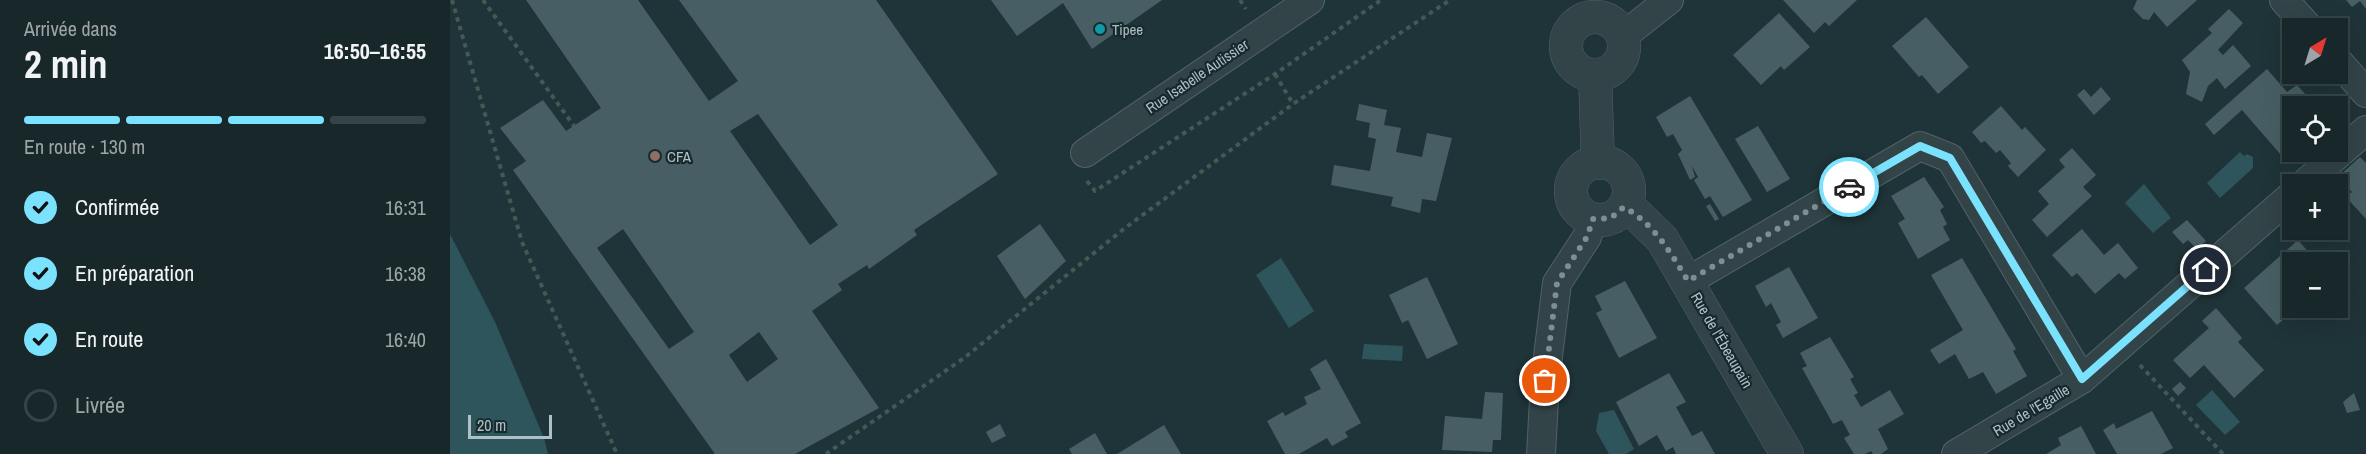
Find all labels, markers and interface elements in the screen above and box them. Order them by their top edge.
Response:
text: Arrivée dans [24,15,117,42]
north arrow [2282,18,2348,84]
map controls [2282,18,2348,318]
place label: Tipee [1112,19,1143,40]
marker: Tipee [1093,22,1107,36]
street label: Rue Isabelle Autissier [1142,34,1252,118]
text: 16:50–16:55 [324,36,426,66]
text: 2 min [24,38,108,90]
button: locate [2282,96,2348,162]
text: En route · 130 m [24,133,145,160]
place label: CFA [667,146,692,167]
marker: CFA [648,149,662,163]
courier [1819,157,1879,217]
icon: car [1833,171,1866,204]
button: + [2282,174,2348,240]
icon: check [24,191,57,224]
text: Confirmée [75,192,159,222]
text: 16:31 [385,194,426,221]
pin [2180,244,2231,295]
button: − [2282,252,2348,318]
icon: home [2189,253,2222,286]
icon: check [24,257,57,290]
text: En préparation [75,258,194,288]
text: 16:38 [385,260,426,287]
street label: Rue de l'Ébeaupain [1686,288,1758,392]
icon: check [24,323,57,356]
text: En route [75,324,143,354]
text: 16:40 [385,326,426,353]
pin [1519,355,1570,406]
icon: bag [1528,364,1561,397]
street label: Rue de l'Egaille [1989,379,2073,441]
text: Livrée [75,390,125,420]
scale bar [468,412,552,440]
text: 20 m [477,414,506,436]

